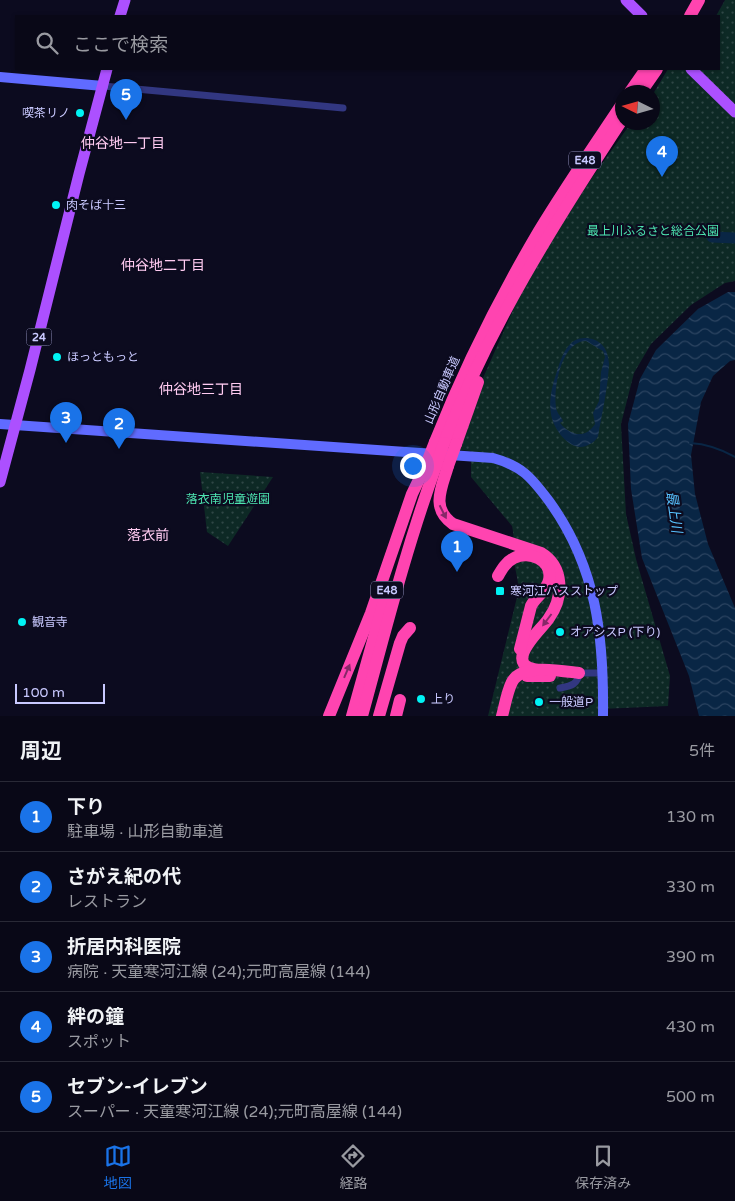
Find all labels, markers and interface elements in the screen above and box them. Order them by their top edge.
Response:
search box [15,15,720,70]
icon: search [33,29,61,57]
text: ここで検索 [73,34,168,56]
pin: 5 [110,79,142,120]
north arrow [615,85,660,130]
place label: 喫茶リノ [22,106,70,120]
marker: 喫茶リノ [74,107,86,119]
district label: 仲谷地一丁目 [81,135,165,152]
pin: 4 [646,136,678,177]
road number: E48 [569,152,601,168]
place label: 肉そば十三 [66,198,126,212]
marker: 肉そば十三 [50,199,62,211]
park label: 最上川ふるさと総合公園 [587,224,719,238]
district label: 仲谷地二丁目 [121,257,205,274]
road number: 24 [26,328,52,346]
place label: ほっともっと [67,350,139,364]
marker: ほっともっと [51,351,63,363]
street label: 山形自動車道 [421,354,463,426]
district label: 仲谷地三丁目 [159,381,243,398]
pin: 3 [50,402,82,443]
pin: 2 [103,408,135,449]
your location [400,453,426,479]
water label: 最上川 [663,490,686,536]
park label: 落衣南児童遊園 [186,492,270,506]
one-way arrow [439,505,447,519]
district label: 落衣前 [127,527,169,544]
pin: 1 [441,531,473,572]
road number: E48 [371,582,403,598]
place label: 寒河江バスストップ [510,584,618,598]
marker: 寒河江バスストップ [494,585,506,597]
one-way arrow [542,613,552,627]
place label: 観音寺 [32,615,68,629]
marker: 観音寺 [16,616,28,628]
place label: オアシスP (下り) [570,625,660,639]
marker: オアシスP (下り) [554,626,566,638]
one-way arrow [343,663,351,678]
scale bar [15,681,105,704]
text: 100 m [22,684,65,701]
place label: 上り [431,692,455,706]
marker: 上り [415,693,427,705]
place label: 一般道P [549,695,593,709]
marker: 一般道P [533,696,545,708]
text: 周辺 [20,739,62,764]
text: 5件 [689,741,715,761]
text: 下り [67,796,105,818]
text: 1 [31,807,41,827]
text: 130 m [666,807,715,827]
text: 駐車場 · 山形自動車道 [67,822,223,842]
text: さがえ紀の代 [67,866,181,888]
text: 2 [31,877,41,897]
text: 330 m [666,877,715,897]
text: レストラン [67,892,147,912]
text: 折居内科医院 [67,936,181,958]
text: 3 [31,947,41,967]
text: 390 m [666,947,715,967]
text: 病院 · 天童寒河江線 (24);元町高屋線 (144) [67,962,370,982]
text: 絆の鐘 [67,1006,124,1028]
text: 4 [31,1017,41,1037]
text: 430 m [666,1017,715,1037]
text: スポット [67,1032,131,1052]
text: セブン-イレブン [67,1076,208,1098]
text: 5 [31,1087,41,1107]
text: 500 m [666,1087,715,1107]
text: スーパー · 天童寒河江線 (24);元町高屋線 (144) [67,1102,402,1122]
tab: 地図 [104,1142,132,1192]
tab: 経路 [339,1142,367,1192]
tab: 保存済み [575,1142,631,1192]

